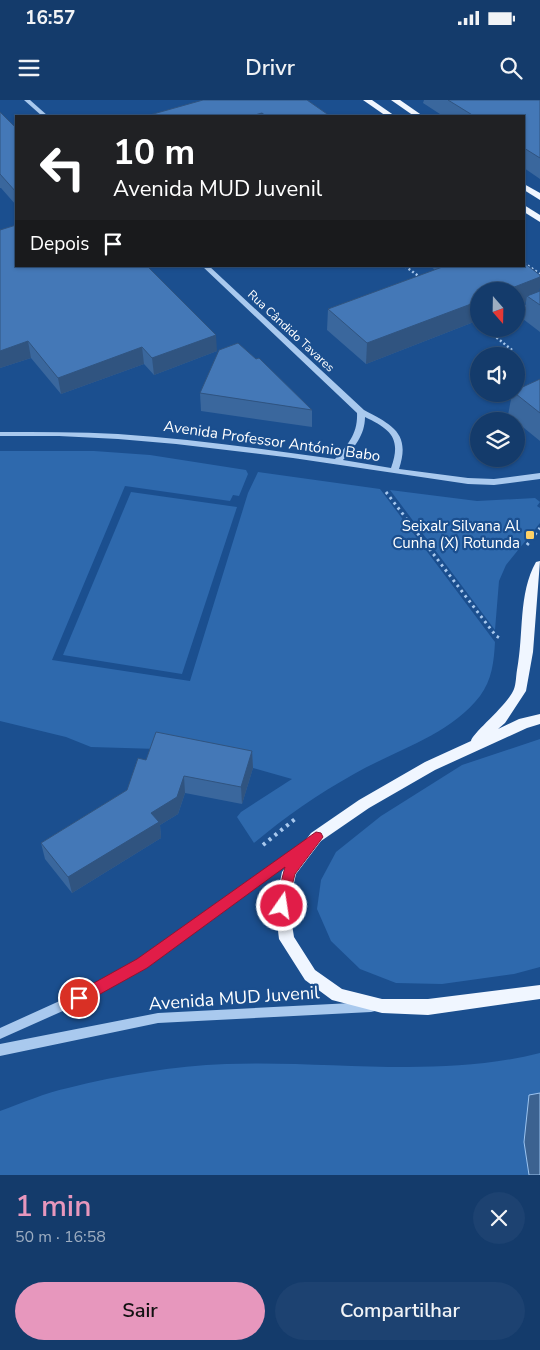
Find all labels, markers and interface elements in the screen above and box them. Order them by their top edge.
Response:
text: 16:57 [25,5,75,31]
text: Drivr [245,53,295,83]
icon: menu [15,54,43,82]
icon: search [497,54,525,82]
text: 10 m [113,129,195,176]
icon: left [30,135,95,200]
text: Avenida MUD Juvenil [113,174,322,204]
icon: arrive [99,230,127,258]
text: Depois [30,231,89,257]
north arrow [470,282,525,338]
map controls [470,282,525,467]
street label: Rua Cândido Tavares [244,287,338,376]
button: sound [470,347,525,402]
button: layers [470,412,525,467]
street label: Avenida Professor António Babo [162,416,382,466]
place label: Seixalr Silvana Al Cunha (X) Rotunda [392,516,521,553]
marker: Seixalr Silvana Al Cunha (X) Rotunda [524,529,536,541]
position arrow [255,879,307,931]
pin [58,977,100,1019]
street label: Avenida MUD Juvenil [148,980,321,1016]
icon: arrive [65,984,93,1012]
text: 1 min [15,1186,91,1227]
button: close [473,1192,525,1244]
text: 50 m · 16:58 [15,1226,106,1248]
button: Sair [15,1282,265,1340]
button: Compartilhar [275,1282,525,1340]

